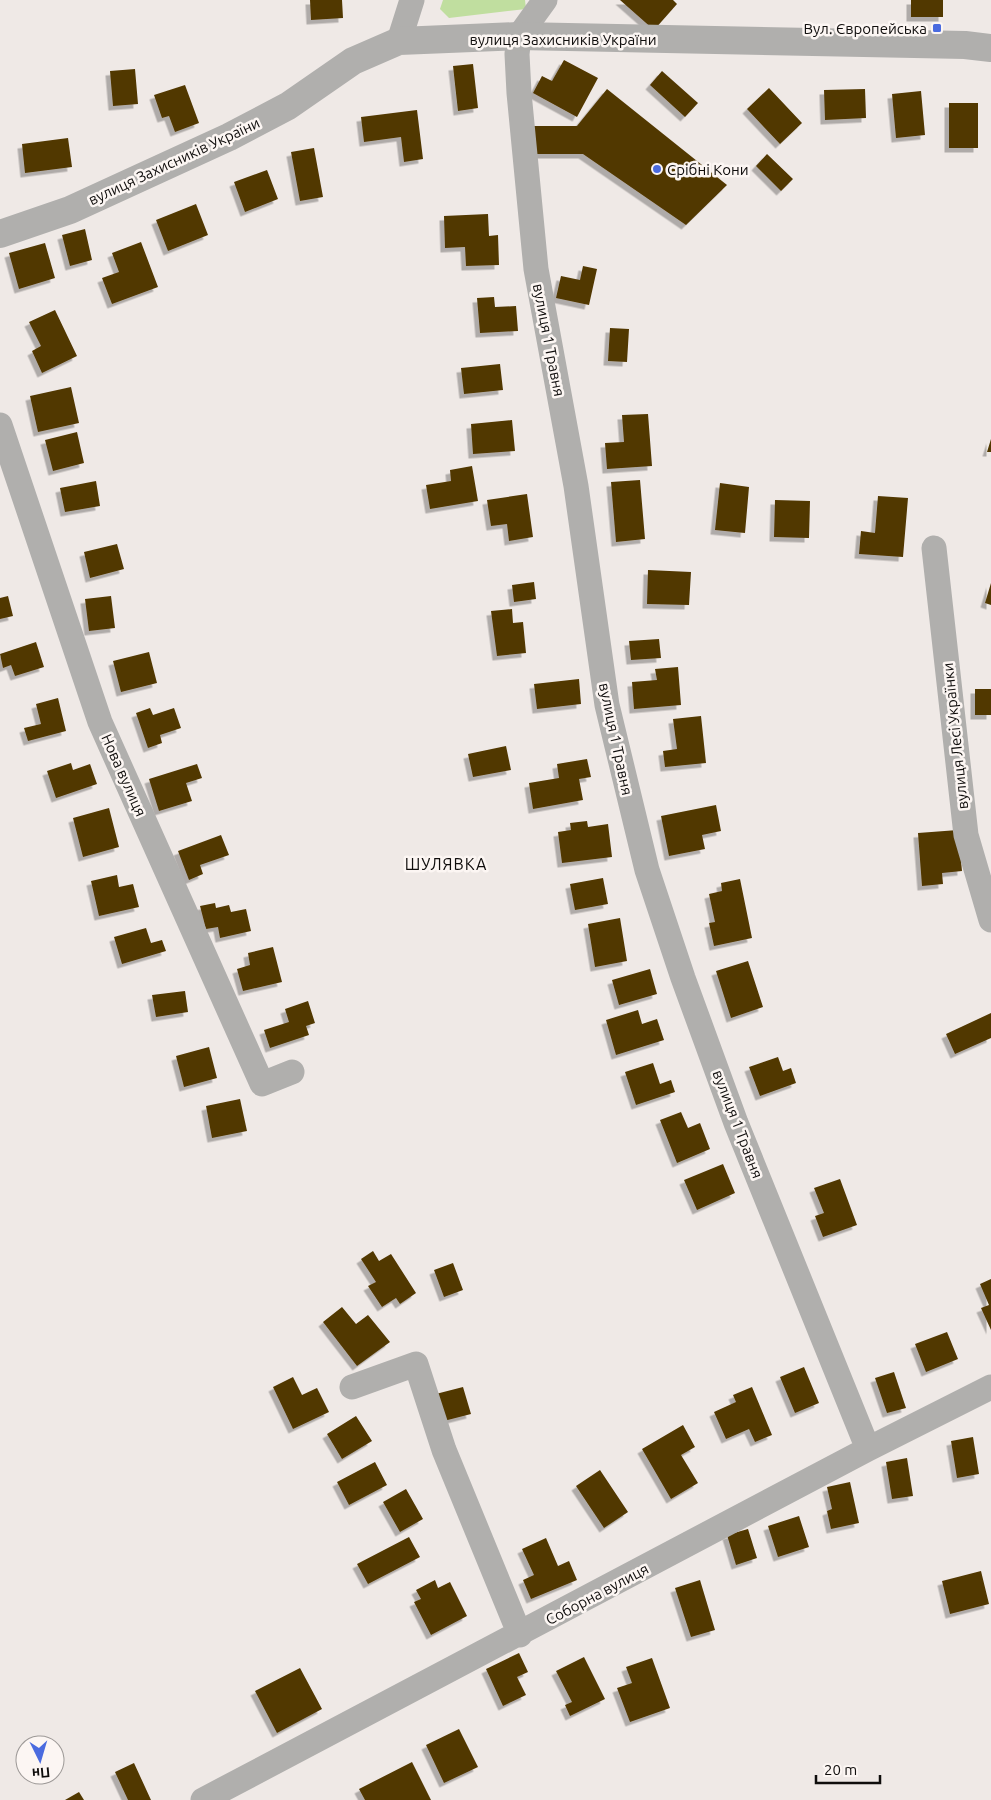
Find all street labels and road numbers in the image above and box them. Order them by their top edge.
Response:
street label: вулиця Захисників України [469,31,657,48]
street label: вулиця Захисників України [86,114,262,208]
street label: вулиця 1 Травня [530,282,568,398]
street label: вулиця Лесі Українки [939,662,971,810]
street label: вулиця 1 Травня [596,681,636,797]
street label: Нова вулиця [98,731,150,819]
street label: вулиця 1 Травня [710,1067,766,1181]
street label: Соборна вулиця [543,1560,651,1628]

